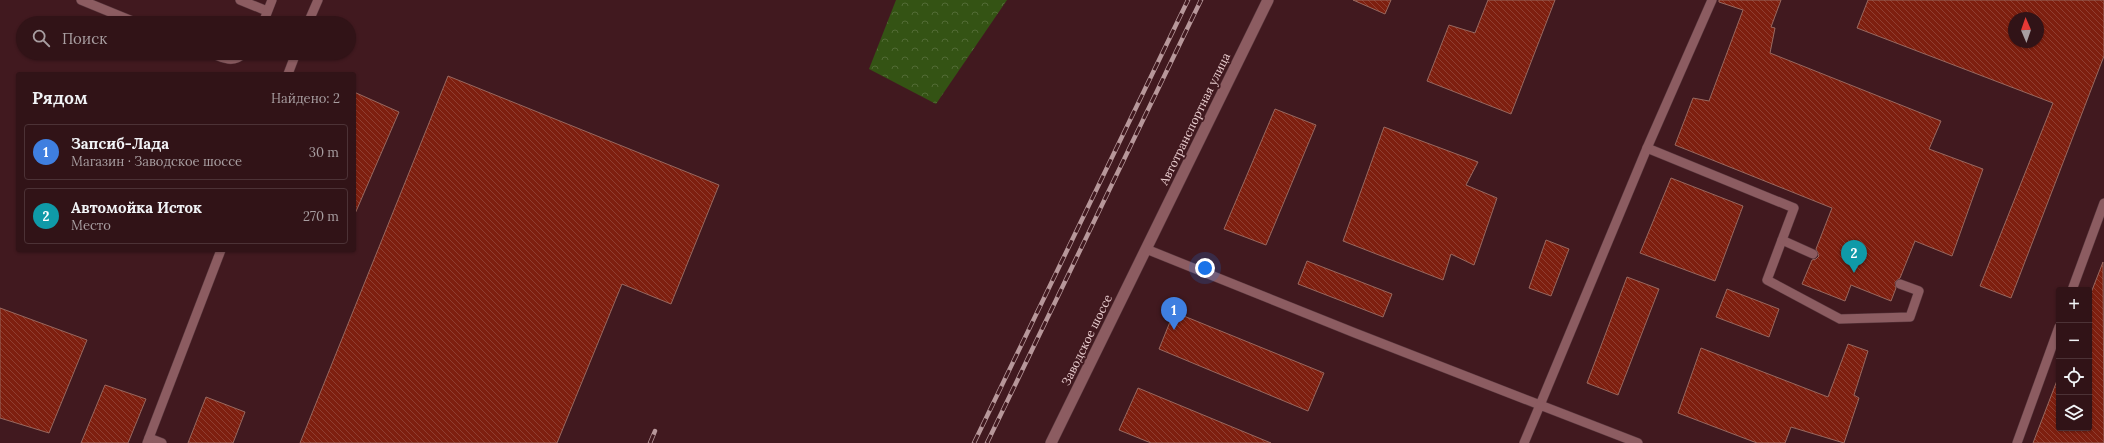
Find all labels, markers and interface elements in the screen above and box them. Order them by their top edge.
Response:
north arrow [2008,12,2044,48]
search box [16,16,356,60]
icon: search [30,27,52,49]
text: Поиск [62,29,107,48]
street label: Автотранспортная улица [1156,50,1233,188]
text: Рядом [32,87,88,109]
text: Найдено: 2 [271,90,340,107]
text: Запсиб-Лада [71,134,169,153]
text: 1 [43,144,49,161]
text: 30 m [309,144,339,161]
text: Магазин · Заводское шоссе [71,153,242,170]
text: Автомойка Исток [71,198,202,217]
text: 2 [43,208,49,225]
text: 270 m [303,208,339,225]
text: Место [71,217,111,234]
pin: 2 [1841,240,1867,273]
your location [1195,258,1215,278]
map controls [2056,287,2092,431]
button: + [2056,287,2092,323]
street label: Заводское шоссе [1058,291,1115,388]
pin: 1 [1161,297,1187,330]
button: − [2056,323,2092,359]
button: locate [2056,359,2092,395]
button: layers [2056,395,2092,431]

